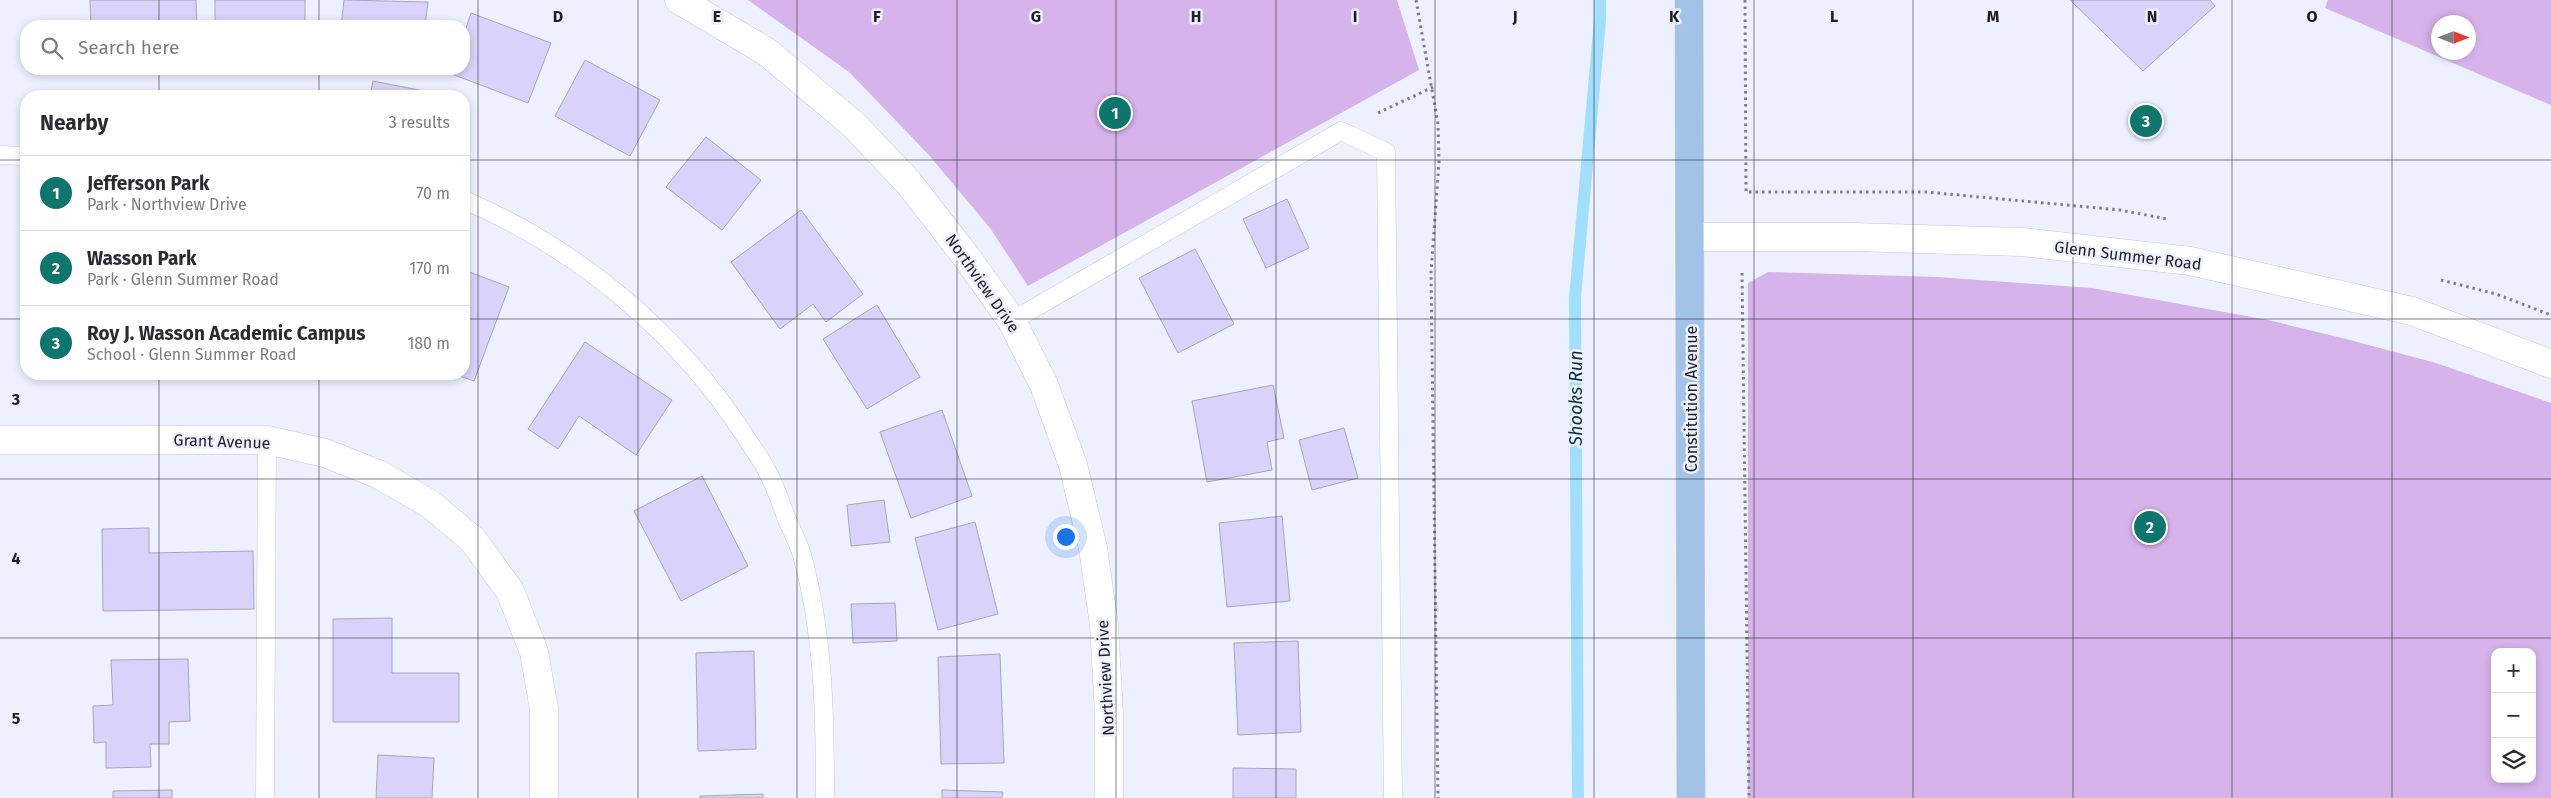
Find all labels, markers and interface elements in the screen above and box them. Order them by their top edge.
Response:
text: D [553,7,563,26]
text: E [713,7,721,26]
text: F [873,7,881,26]
text: G [1031,7,1041,26]
text: H [1191,7,1201,26]
text: I [1353,7,1357,26]
text: J [1511,7,1518,26]
text: K [1669,7,1680,26]
text: L [1830,7,1838,26]
text: M [1987,7,2000,26]
text: N [2147,7,2157,26]
text: O [2306,7,2318,26]
north arrow [2431,15,2476,60]
search box [20,20,470,75]
icon: search [38,34,66,62]
text: Search here [78,36,179,59]
pin: 1 [1099,94,1131,132]
pin: 3 [2130,102,2162,140]
text: Nearby [40,110,108,136]
text: 3 results [389,113,450,132]
text: Jefferson Park [87,172,209,195]
text: 1 [52,184,60,203]
text: 70 m [416,184,450,203]
text: Park · Northview Drive [87,195,247,214]
street label: Northview Drive [942,230,1024,336]
street label: Glenn Summer Road [2053,237,2202,274]
text: Wasson Park [87,247,196,270]
text: 2 [52,259,60,278]
text: 170 m [409,259,450,278]
text: Park · Glenn Summer Road [87,270,279,289]
text: Roy J. Wasson Academic Campus [87,322,365,345]
street label: Constitution Avenue [1682,326,1701,472]
text: 3 [52,334,60,353]
text: 180 m [407,334,450,353]
text: School · Glenn Summer Road [87,345,296,364]
water label: Shooks Run [1565,350,1587,447]
text: 3 [11,390,20,409]
street label: Grant Avenue [173,430,271,453]
pin: 2 [2134,508,2166,546]
your location [1053,524,1079,550]
text: 4 [11,549,21,568]
street label: Northview Drive [1093,620,1118,736]
map controls [2491,648,2536,783]
button: + [2491,648,2536,693]
button: − [2491,693,2536,738]
text: 5 [12,709,21,728]
button: layers [2491,738,2536,783]

